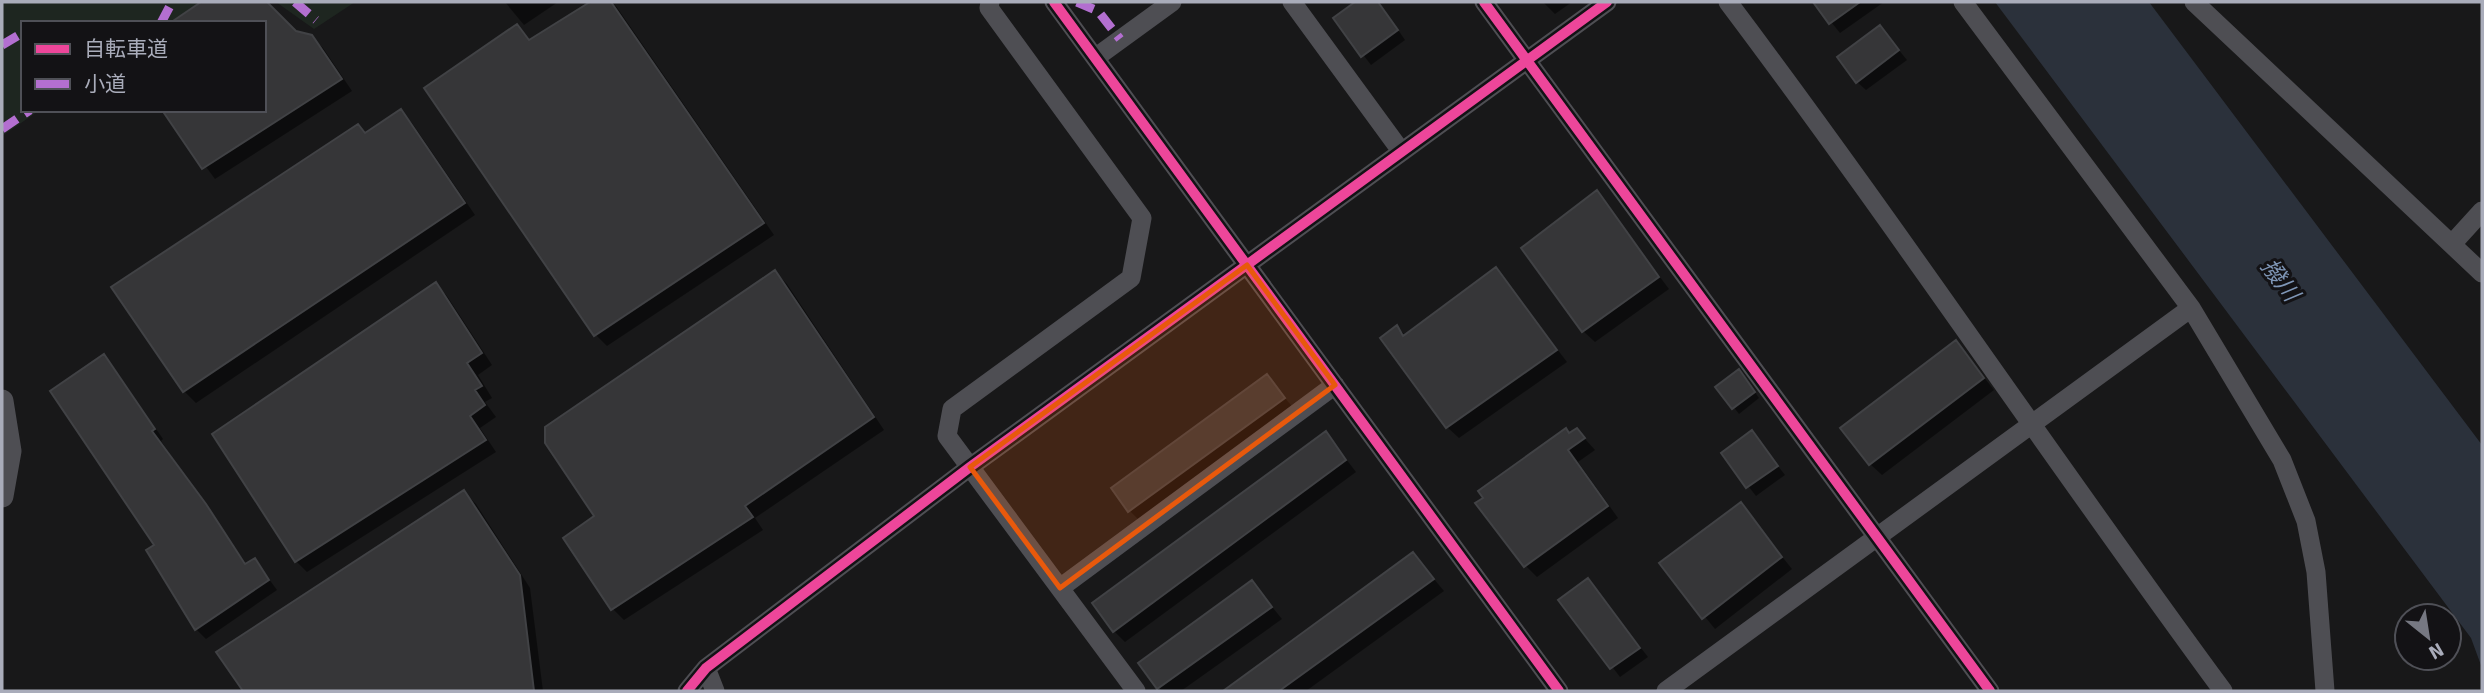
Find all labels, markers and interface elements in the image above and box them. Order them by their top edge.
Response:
legend [21,21,266,112]
text: 自転車道 [84,36,168,62]
text: 小道 [84,71,126,97]
water label: 撥川 [2255,253,2307,309]
north arrow [2393,602,2463,672]
text: N [2424,637,2448,665]

